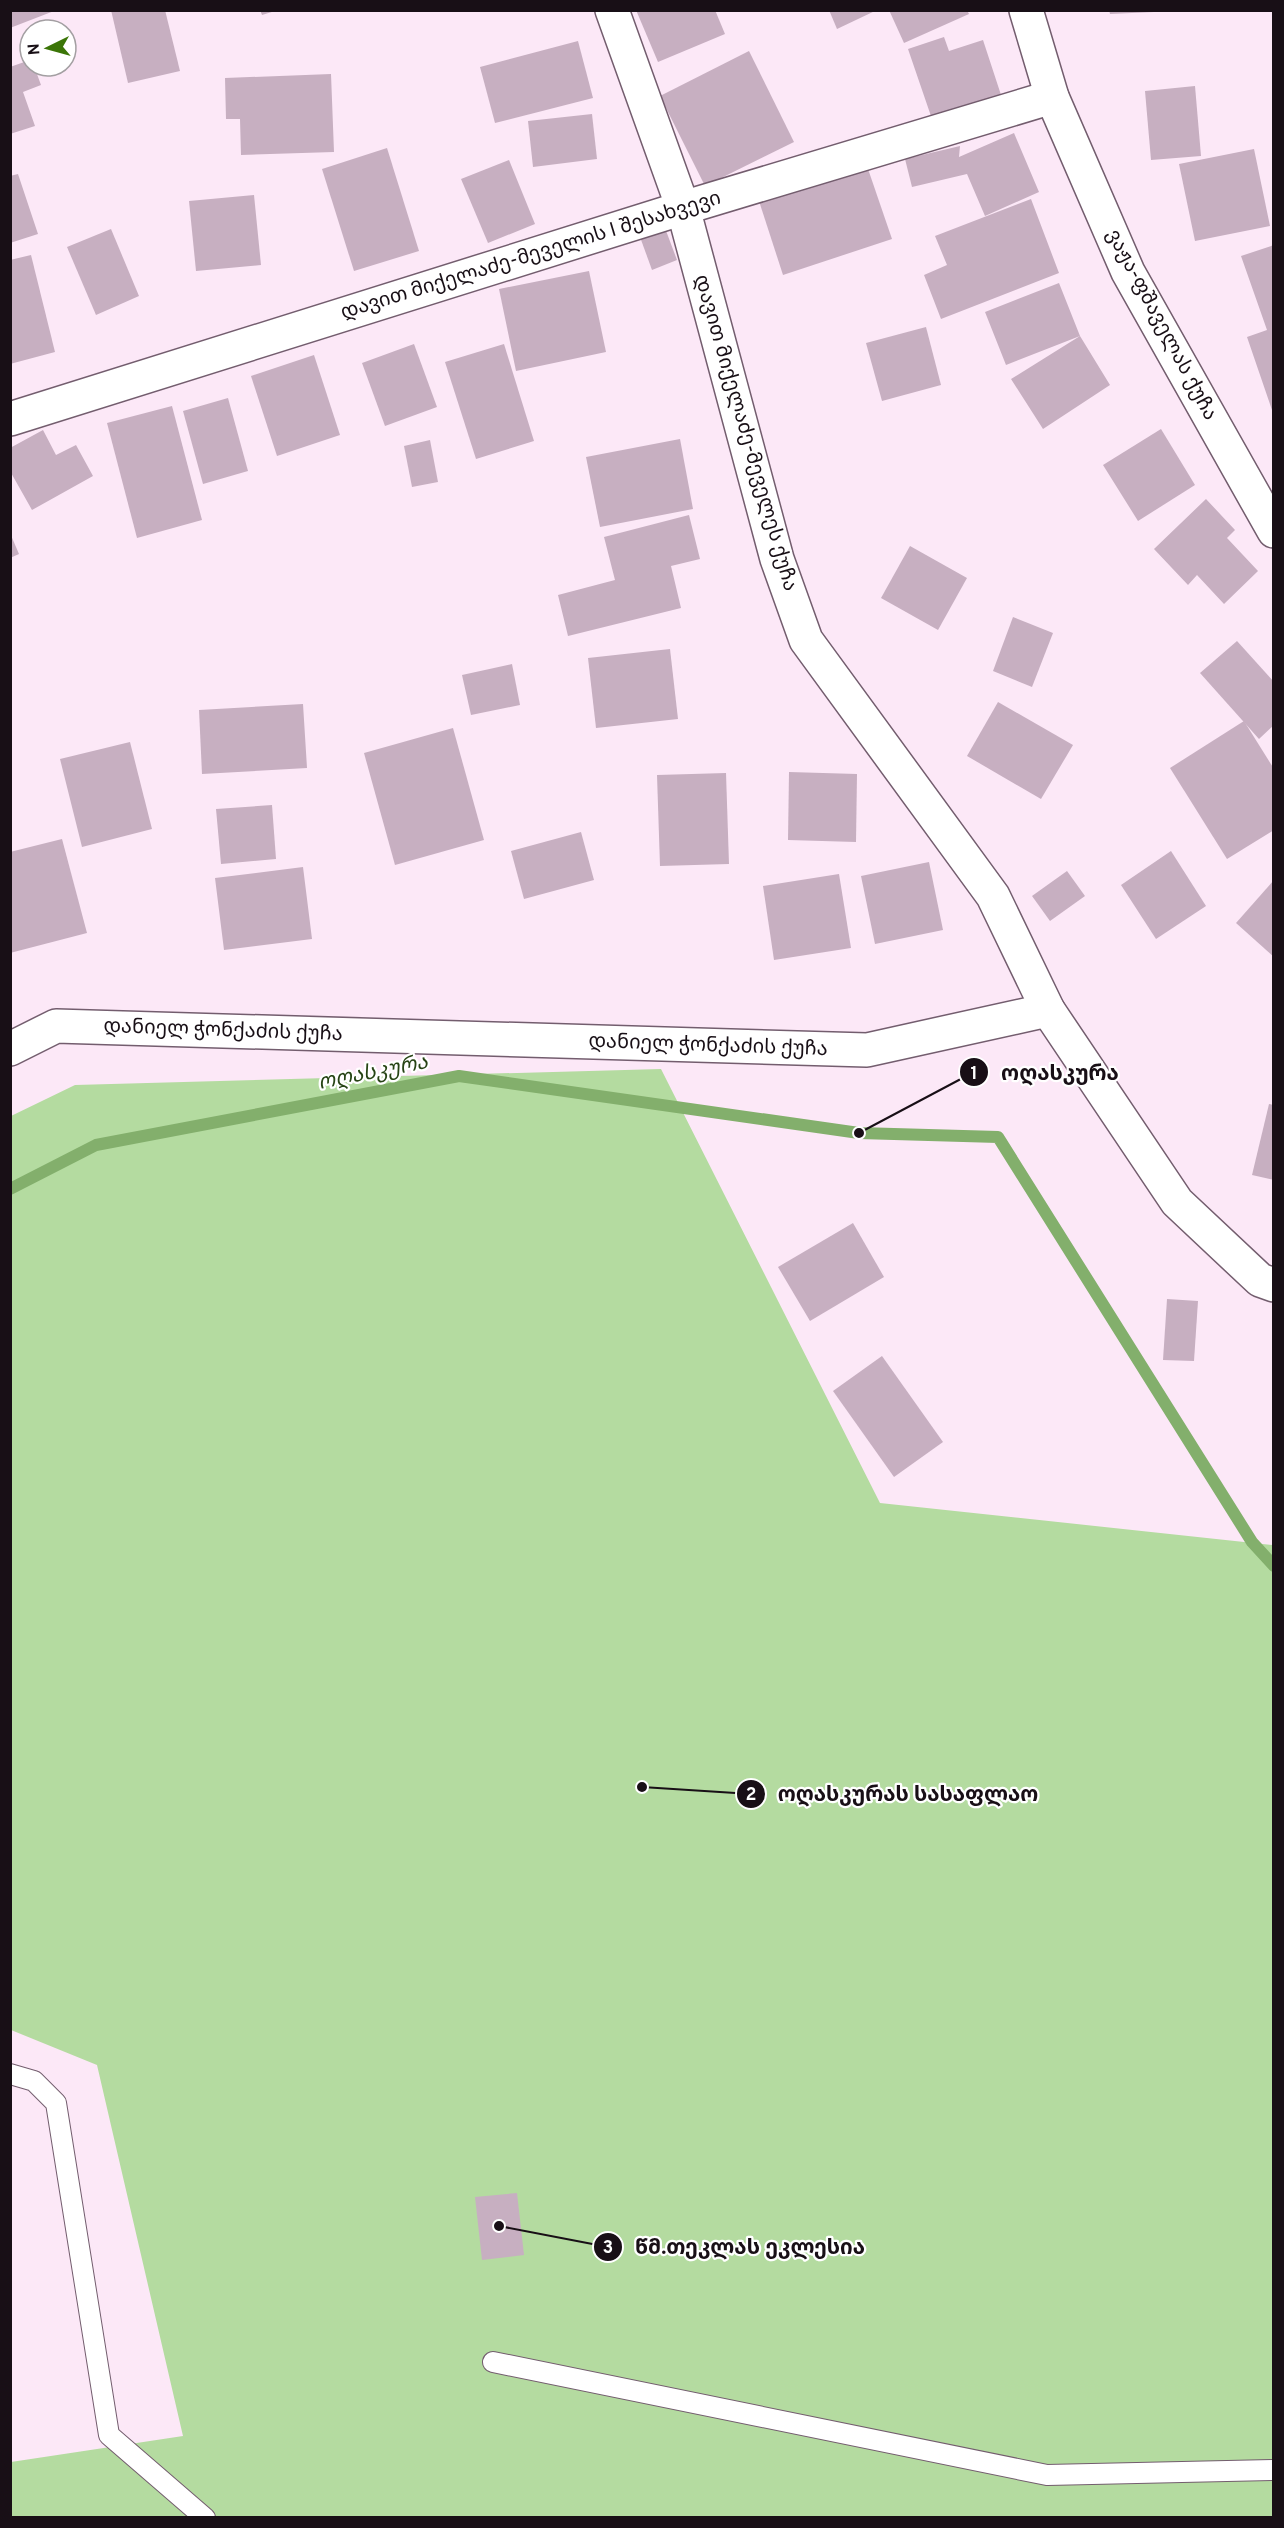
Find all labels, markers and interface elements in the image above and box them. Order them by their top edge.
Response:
north arrow [18,18,78,78]
text: N [25,43,46,56]
street label: დავით მიქელაძე-მეველის I შესახვევი [338,186,724,326]
street label: ვაჟა-ფშაველას ქუჩა [1100,225,1222,425]
street label: დავით მიქელაძე-მეველეს ქუჩა [687,272,803,594]
street label: დანიელ ჭონქაძის ქუჩა [103,1014,343,1048]
street label: დანიელ ჭონქაძის ქუჩა [588,1029,828,1063]
water label: ოღასკურა [316,1049,430,1097]
callout: ოღასკურა [959,1053,1131,1092]
text: ოღასკურა [1001,1061,1119,1088]
text: 1 [970,1063,978,1086]
callout: ოღასკურას სასაფლაო [736,1774,1050,1813]
text: ოღასკურას სასაფლაო [778,1782,1038,1809]
text: 2 [745,1784,757,1807]
callout: წმ.თეკლას ეკლესია [593,2227,877,2266]
text: წმ.თეკლას ეკლესია [635,2235,865,2262]
text: 3 [603,2237,613,2260]

